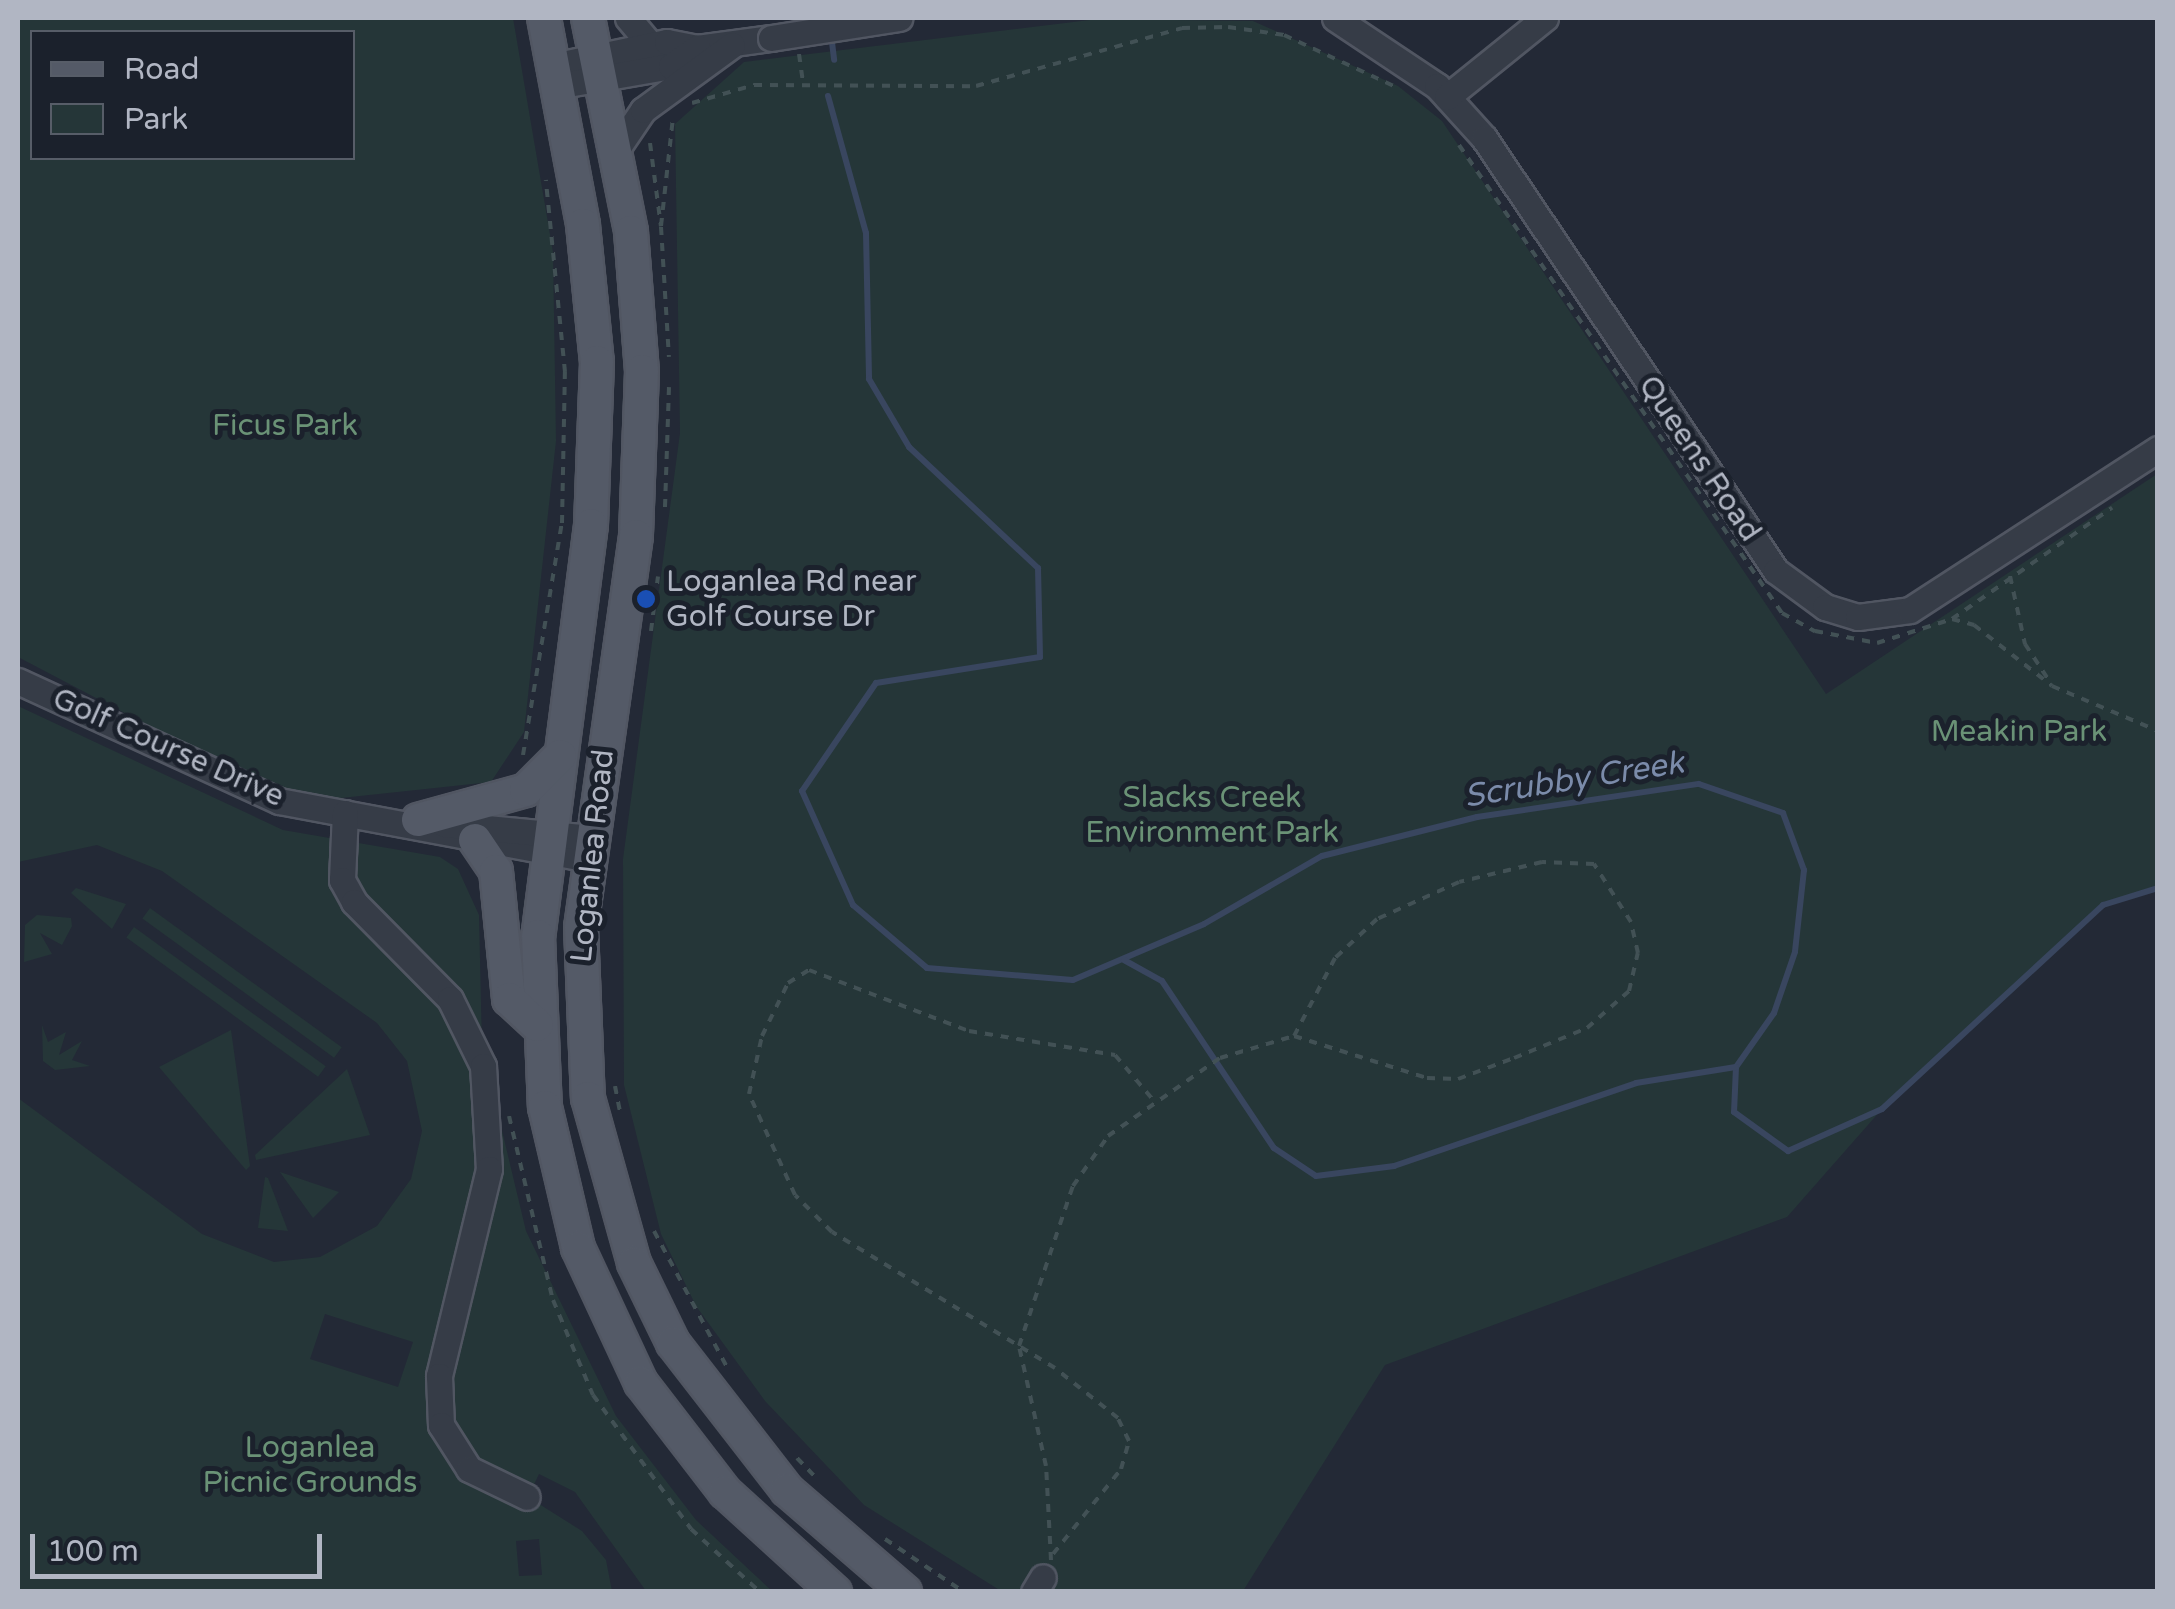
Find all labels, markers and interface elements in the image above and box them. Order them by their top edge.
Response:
legend [30,30,355,160]
text: Road [124,51,199,88]
text: Park [124,101,188,138]
street label: Queens Road [1630,369,1768,549]
park label: Ficus Park [212,408,358,444]
place label: Loganlea Rd near Golf Course Dr [666,564,916,634]
marker: Loganlea Rd near Golf Course Dr [635,588,657,610]
street label: Golf Course Drive [47,681,289,815]
park label: Meakin Park [1931,714,2107,750]
water label: Scrubby Creek [1462,744,1686,816]
street label: Loganlea Road [564,748,622,964]
park label: Slacks Creek Environment Park [1085,780,1339,850]
park label: Loganlea Picnic Grounds [203,1430,417,1500]
scale bar [35,1514,328,1576]
text: 100 m [47,1533,139,1570]

